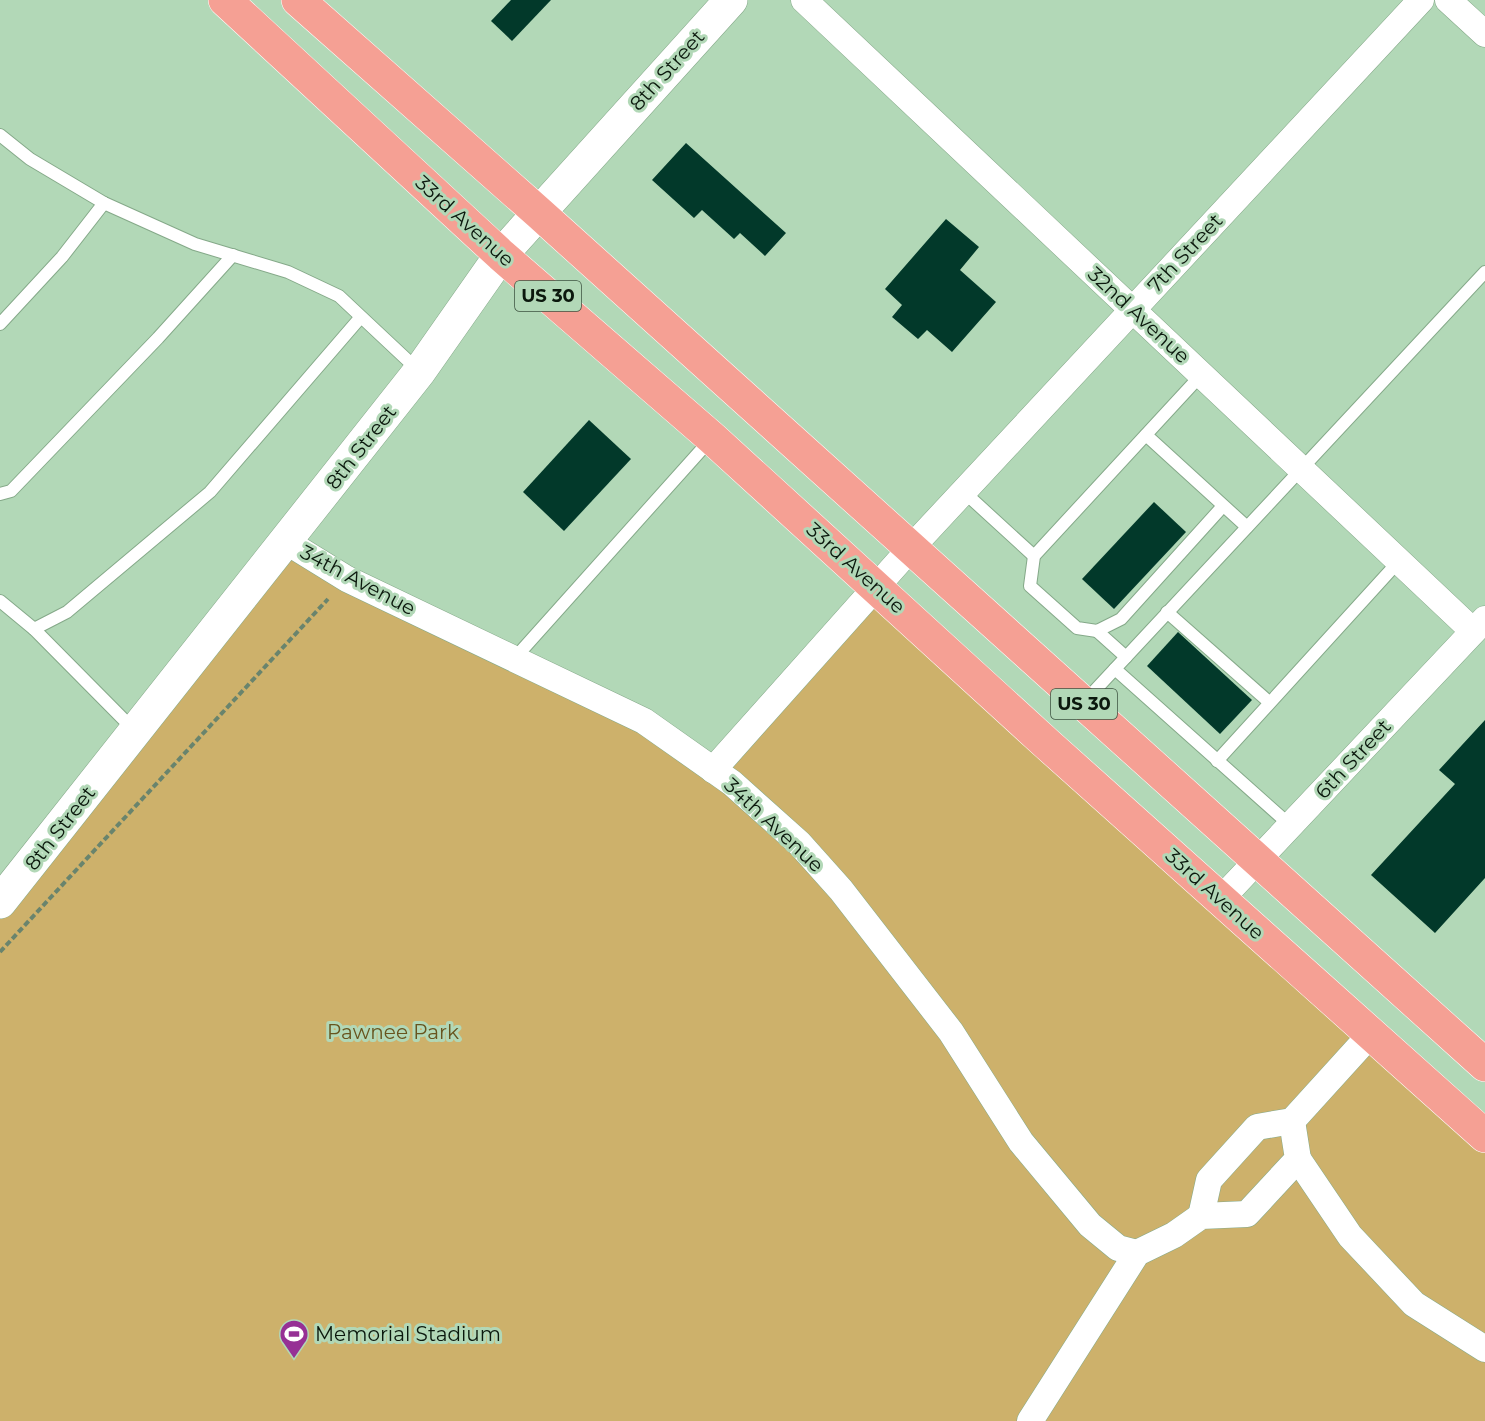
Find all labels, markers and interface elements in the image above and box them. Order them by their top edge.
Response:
street label: 8th Street [625,25,709,115]
street label: 33rd Avenue [411,170,519,272]
street label: 7th Street [1143,209,1227,297]
street label: 32nd Avenue [1083,262,1195,368]
road number: US 30 [515,281,581,311]
street label: 8th Street [321,400,401,494]
street label: 33rd Avenue [802,517,910,619]
street label: 34th Avenue [296,540,420,620]
road number: US 30 [1051,689,1117,719]
street label: 6th Street [1310,714,1396,804]
street label: 34th Avenue [719,773,829,877]
street label: 8th Street [20,781,100,875]
street label: 33rd Avenue [1161,843,1269,945]
park label: Pawnee Park [327,1020,459,1044]
sports icon: Memorial Stadium [278,1318,310,1360]
place label: Memorial Stadium [315,1322,501,1346]

